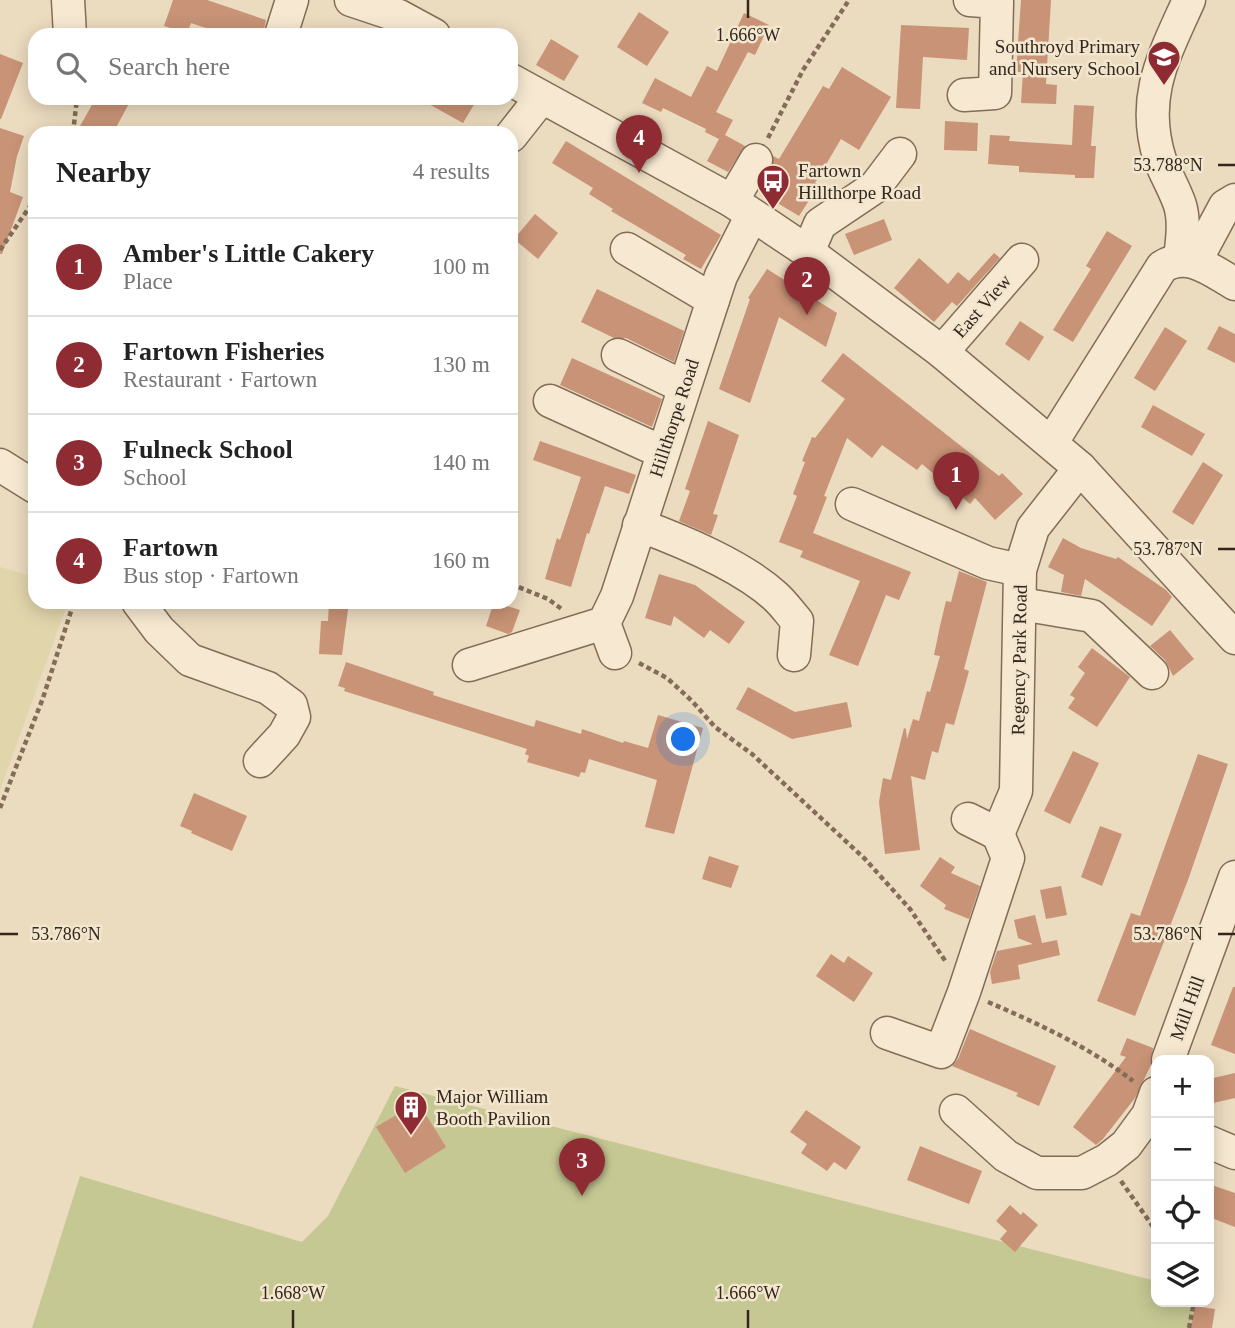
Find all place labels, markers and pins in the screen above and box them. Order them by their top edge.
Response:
place label: Southroyd Primary and Nursery School [989,36,1140,79]
school or university icon: Southroyd Primary and Nursery School [1145,38,1183,87]
pin: 4 [616,115,662,173]
place label: Fartown Hillthorpe Road [798,160,921,203]
bus stop icon: Fartown Hillthorpe Road [754,162,792,211]
pin: 2 [784,257,830,315]
pin: 1 [933,452,979,510]
place label: Major William Booth Pavilion [436,1086,551,1129]
building icon: Major William Booth Pavilion [392,1088,430,1137]
pin: 3 [559,1138,605,1196]

